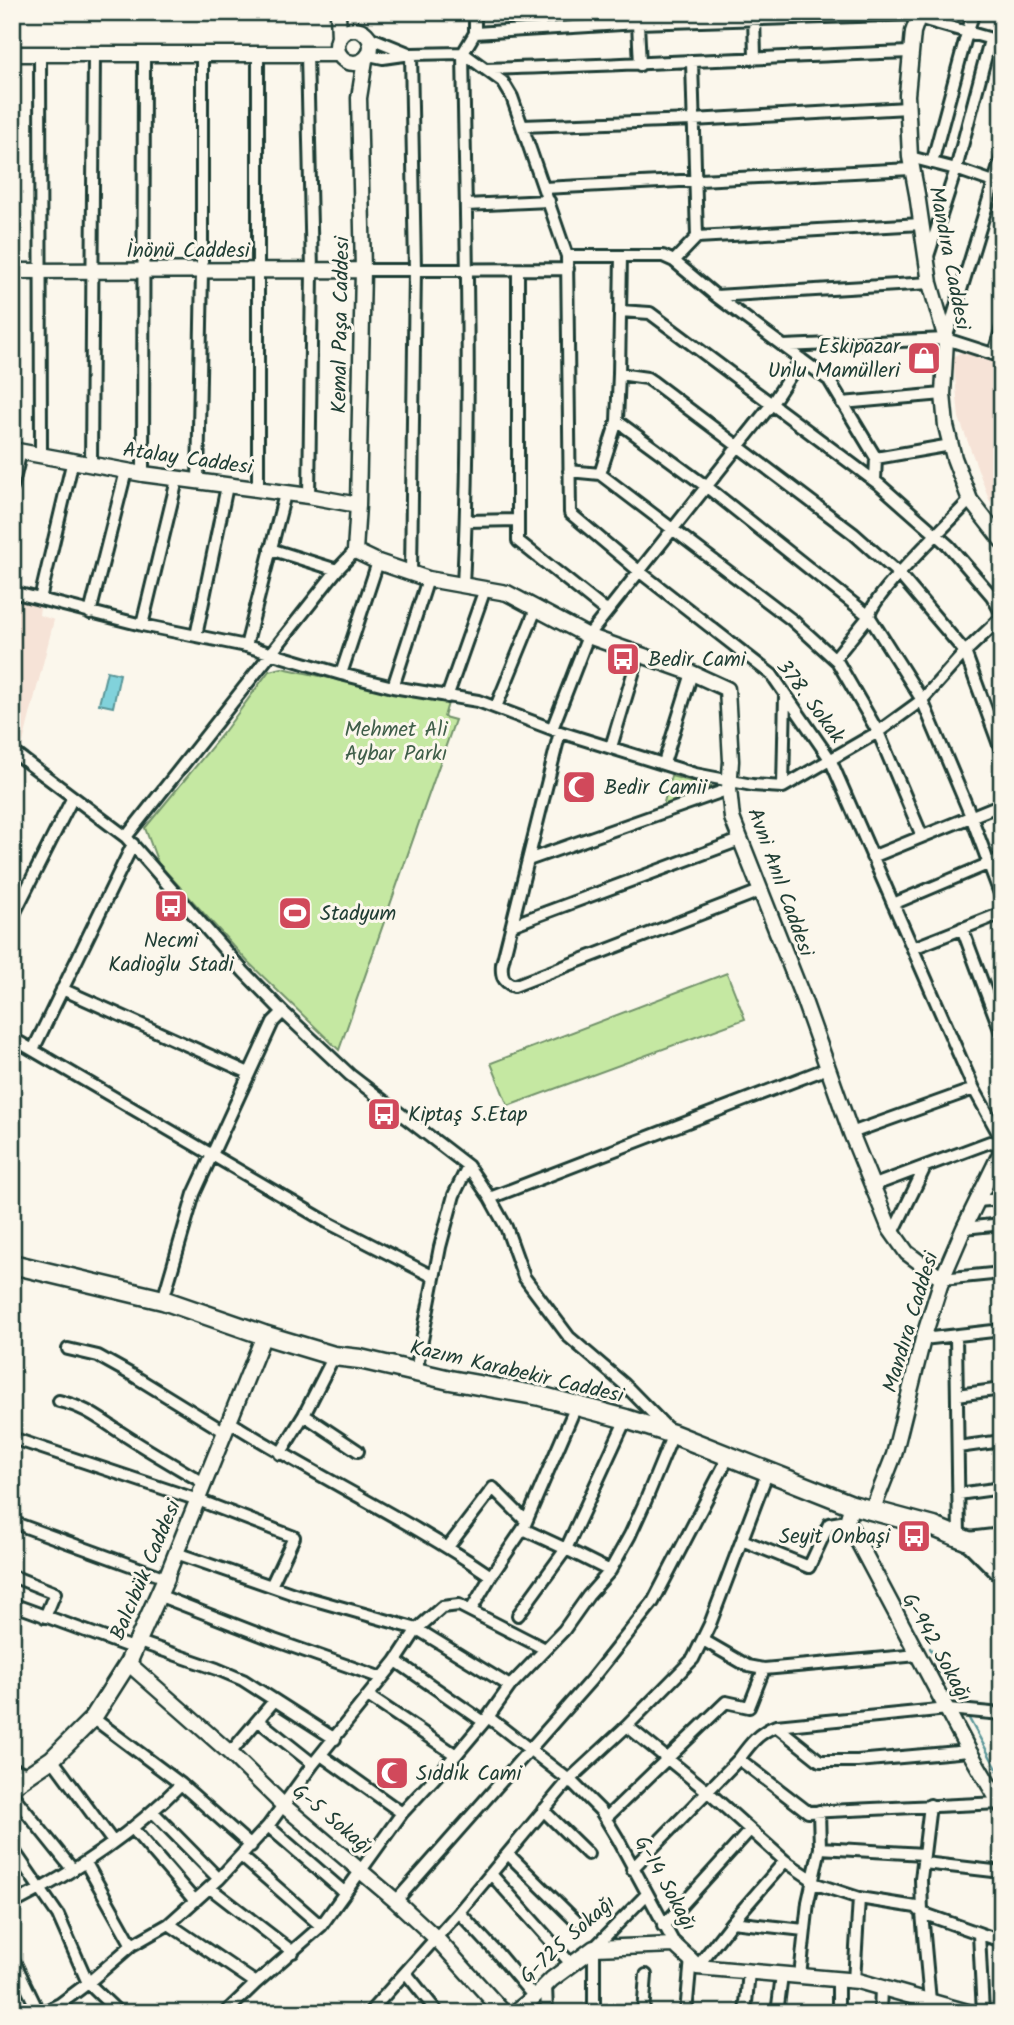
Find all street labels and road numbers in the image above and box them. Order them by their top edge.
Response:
street label: Mandıra Caddesi [918,184,979,334]
street label: İnönü Caddesi [126,235,251,268]
street label: Kemal Paşa Caddesi [323,235,360,414]
street label: Atalay Caddesi [121,434,256,485]
street label: 378. Sokak [767,653,853,751]
street label: Avni Anıl Caddesi [737,804,822,962]
street label: Mandıra Caddesi [874,1247,949,1397]
street label: Kazım Karabekir Caddesi [406,1332,628,1413]
street label: Balcıbük Caddesi [102,1494,191,1646]
street label: G-942 Sokağı [892,1587,979,1708]
street label: G-5 Sokağı [284,1776,380,1864]
street label: G-14 Sokağı [625,1830,705,1938]
street label: G-725 Sokağı [512,1888,624,1992]

